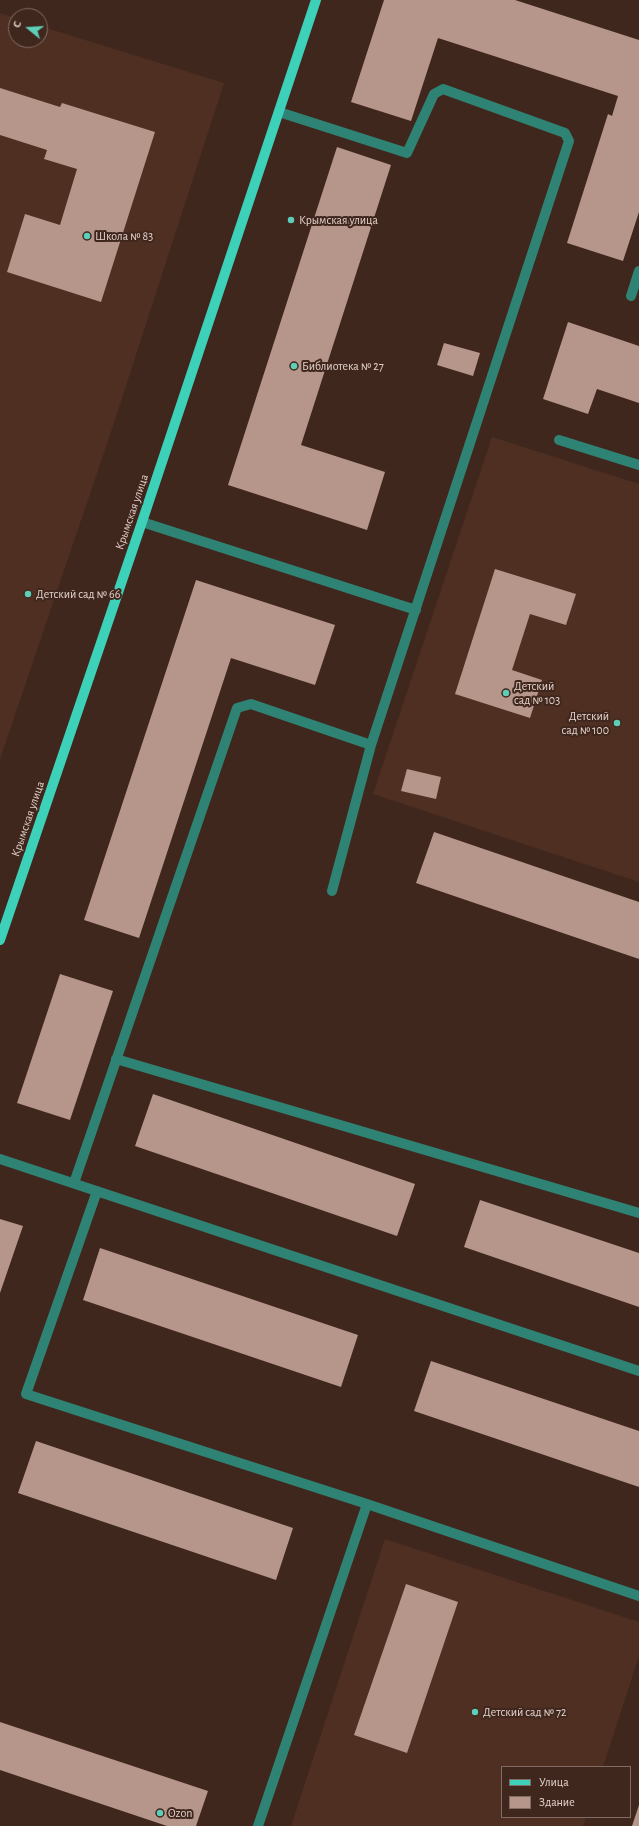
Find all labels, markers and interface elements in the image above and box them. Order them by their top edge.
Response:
north arrow [8,8,48,48]
text: С [11,20,23,29]
place label: Крымская улица [299,213,378,227]
marker: Крымская улица [286,215,296,225]
place label: Школа № 83 [95,229,153,243]
marker: Школа № 83 [82,231,92,241]
place label: Библиотека № 27 [302,359,384,373]
marker: Библиотека № 27 [289,361,299,371]
street label: Крымская улица [112,472,152,552]
place label: Детский сад № 66 [36,587,120,601]
marker: Детский сад № 66 [23,589,33,599]
place label: Детский сад № 103 [514,679,560,707]
marker: Детский сад № 103 [501,688,511,698]
place label: Детский сад № 100 [561,709,609,737]
marker: Детский сад № 100 [612,718,622,728]
street label: Крымская улица [8,779,48,859]
place label: Детский сад № 72 [483,1705,566,1719]
marker: Детский сад № 72 [470,1707,480,1717]
legend [501,1766,631,1818]
text: Улица [539,1776,569,1788]
text: Здание [539,1796,575,1808]
place label: Ozon [168,1806,192,1820]
marker: Ozon [155,1808,165,1818]

